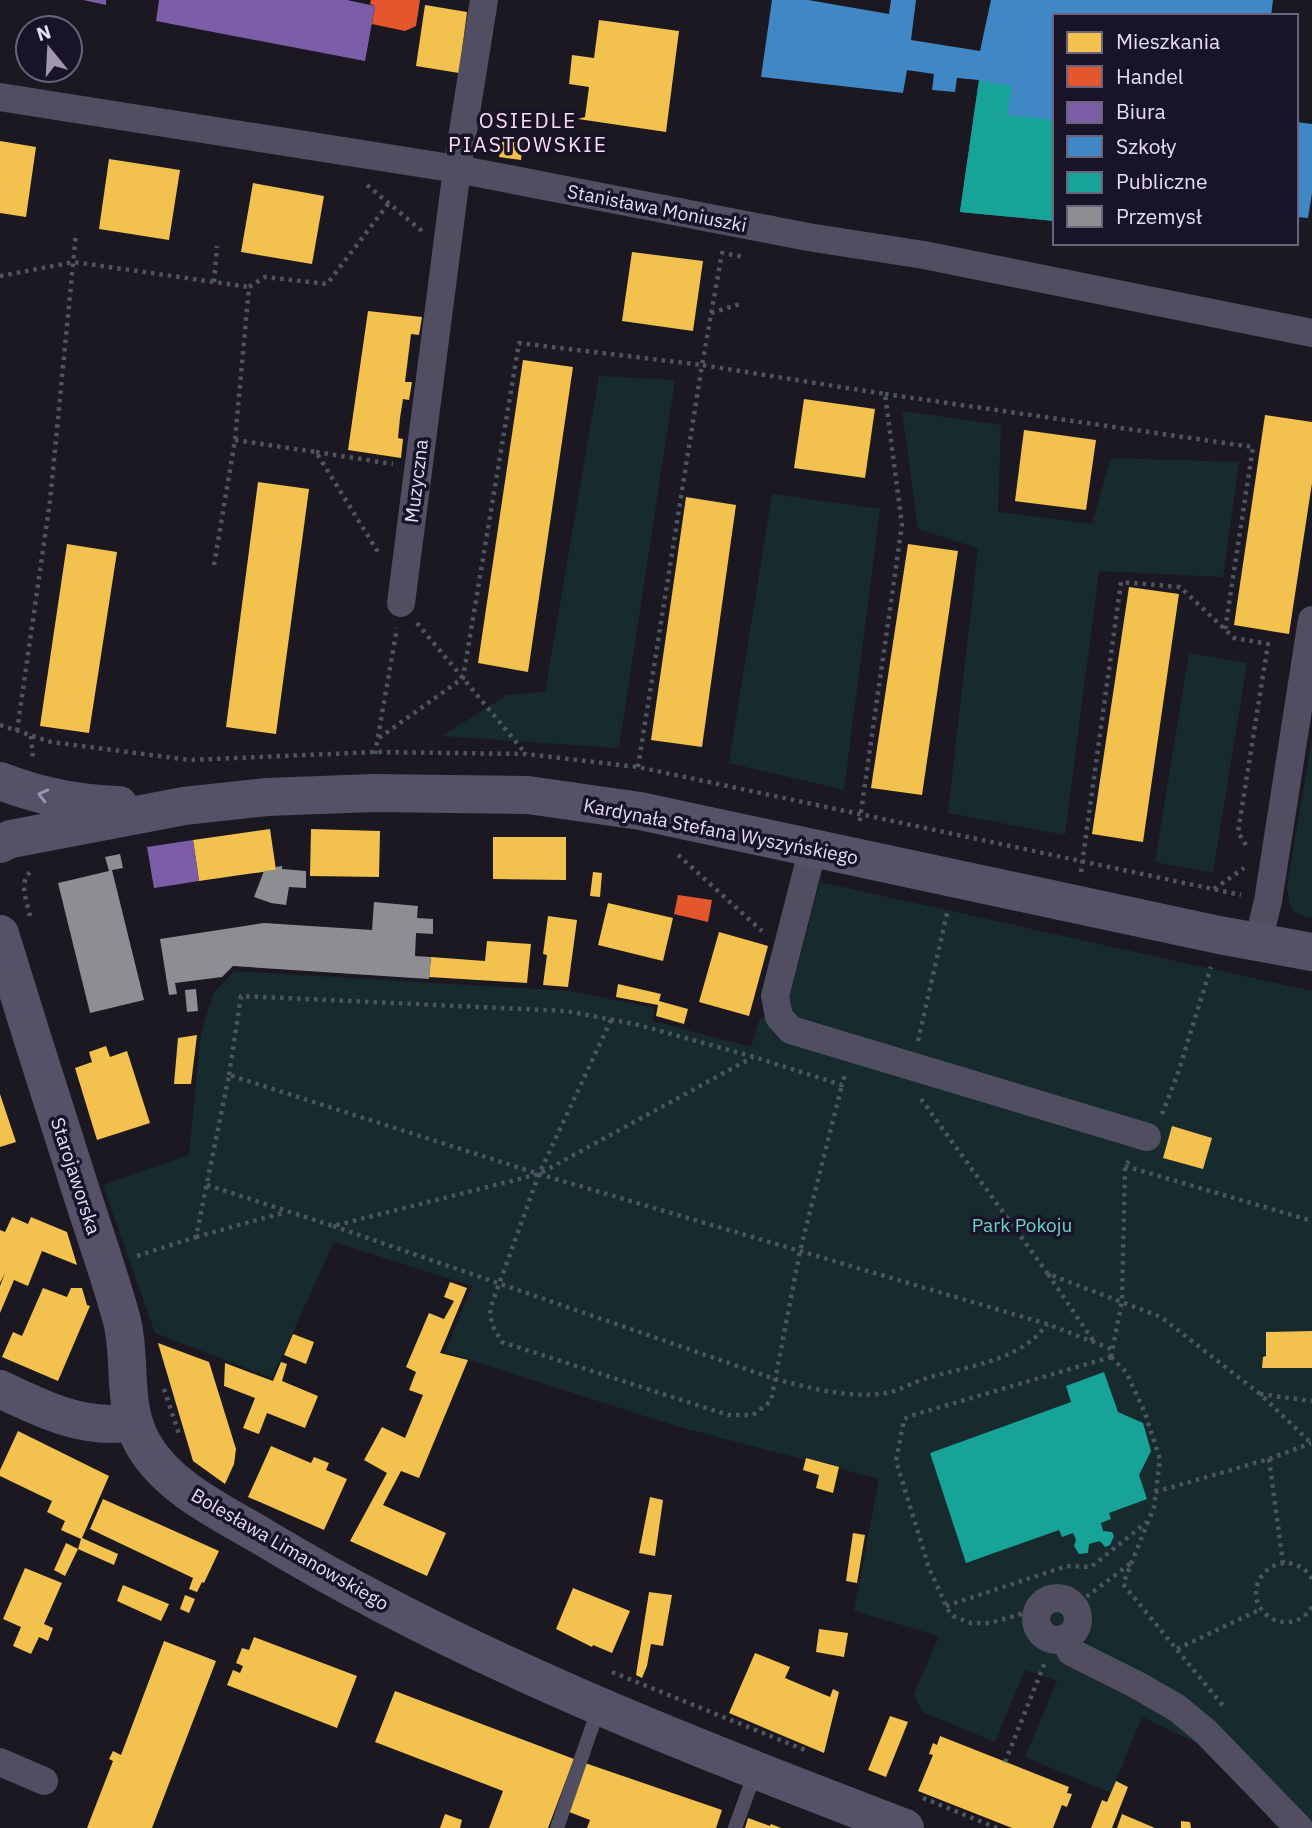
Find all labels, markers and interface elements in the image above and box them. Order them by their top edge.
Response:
north arrow [14,14,84,84]
legend [1053,14,1298,245]
text: N [33,19,54,46]
text: Mieszkania [1116,27,1220,55]
text: Handel [1116,62,1184,90]
text: Biura [1116,97,1166,125]
district label: OSIEDLE PIASTOWSKIE [448,106,608,158]
text: Szkoły [1116,132,1177,160]
text: Publiczne [1116,167,1208,195]
street label: Stanisława Moniuszki [565,179,749,237]
text: Przemysł [1116,202,1202,230]
street label: Muzyczna [399,438,433,524]
one-way arrow [37,789,49,803]
street label: Kardynała Stefana Wyszyńskiego [582,793,860,869]
street label: Starojaworska [46,1114,106,1238]
park label: Park Pokoju [972,1213,1072,1237]
street label: Bolesława Limanowskiego [187,1483,393,1615]

